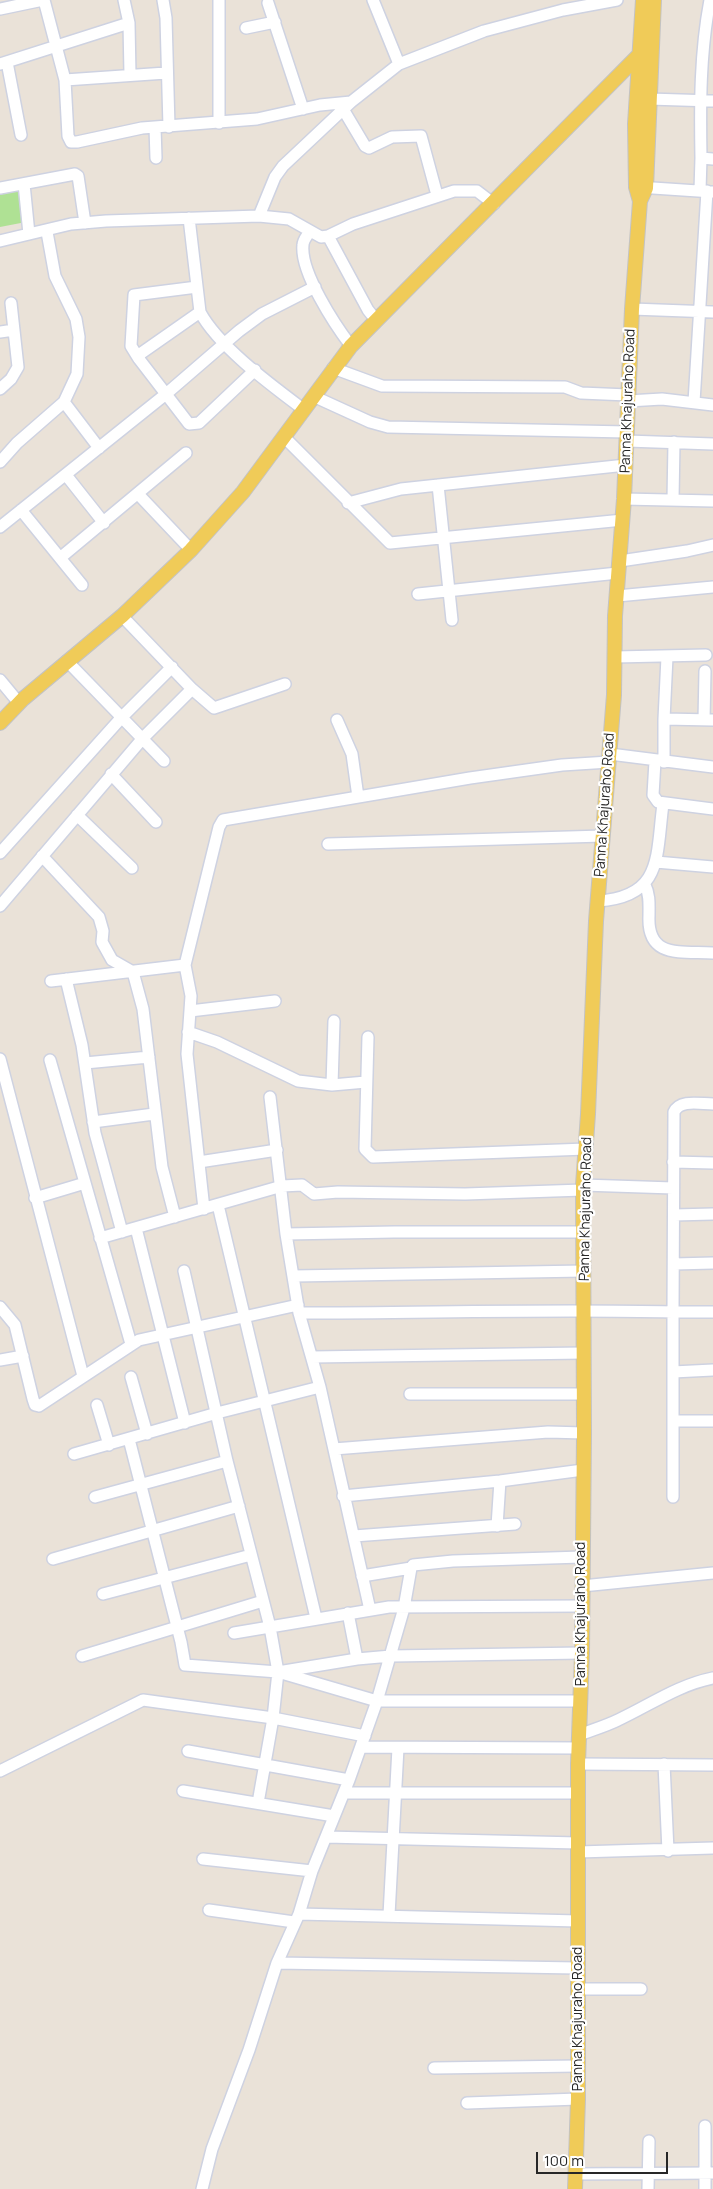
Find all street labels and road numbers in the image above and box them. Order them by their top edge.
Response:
street label: Panna Khajuraho Road [617,329,639,473]
street label: Panna Khajuraho Road [592,732,618,878]
street label: Panna Khajuraho Road [576,1137,596,1281]
street label: Panna Khajuraho Road [573,1542,589,1686]
street label: Panna Khajuraho Road [570,1947,586,2091]

